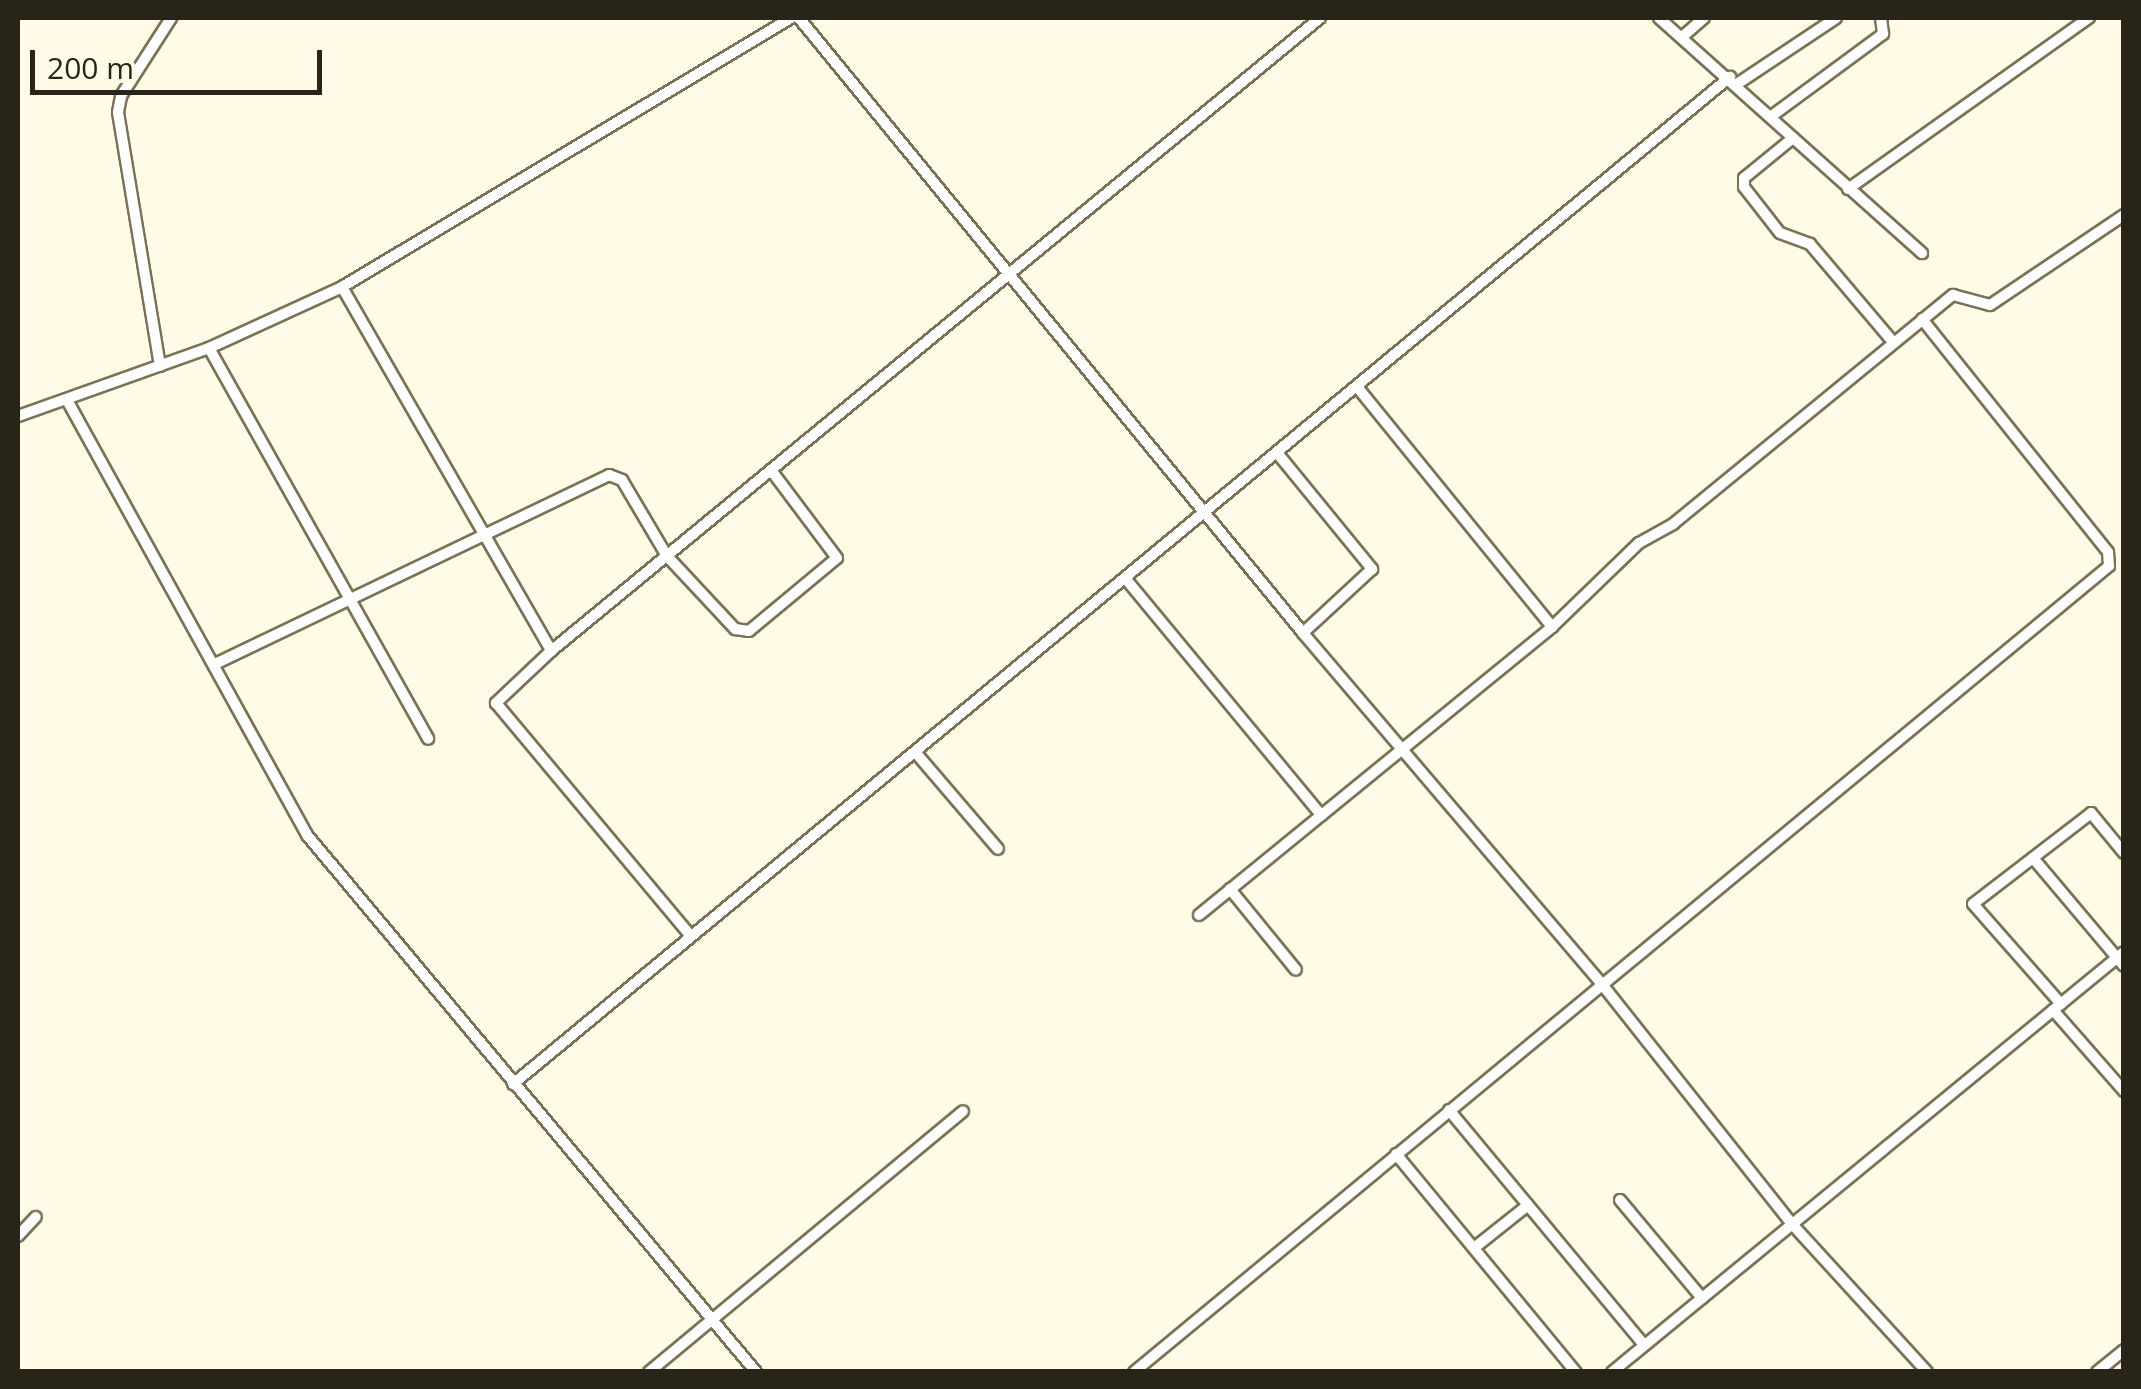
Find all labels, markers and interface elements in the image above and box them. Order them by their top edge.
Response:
scale bar [35,30,328,92]
text: 200 m [47,47,134,88]

